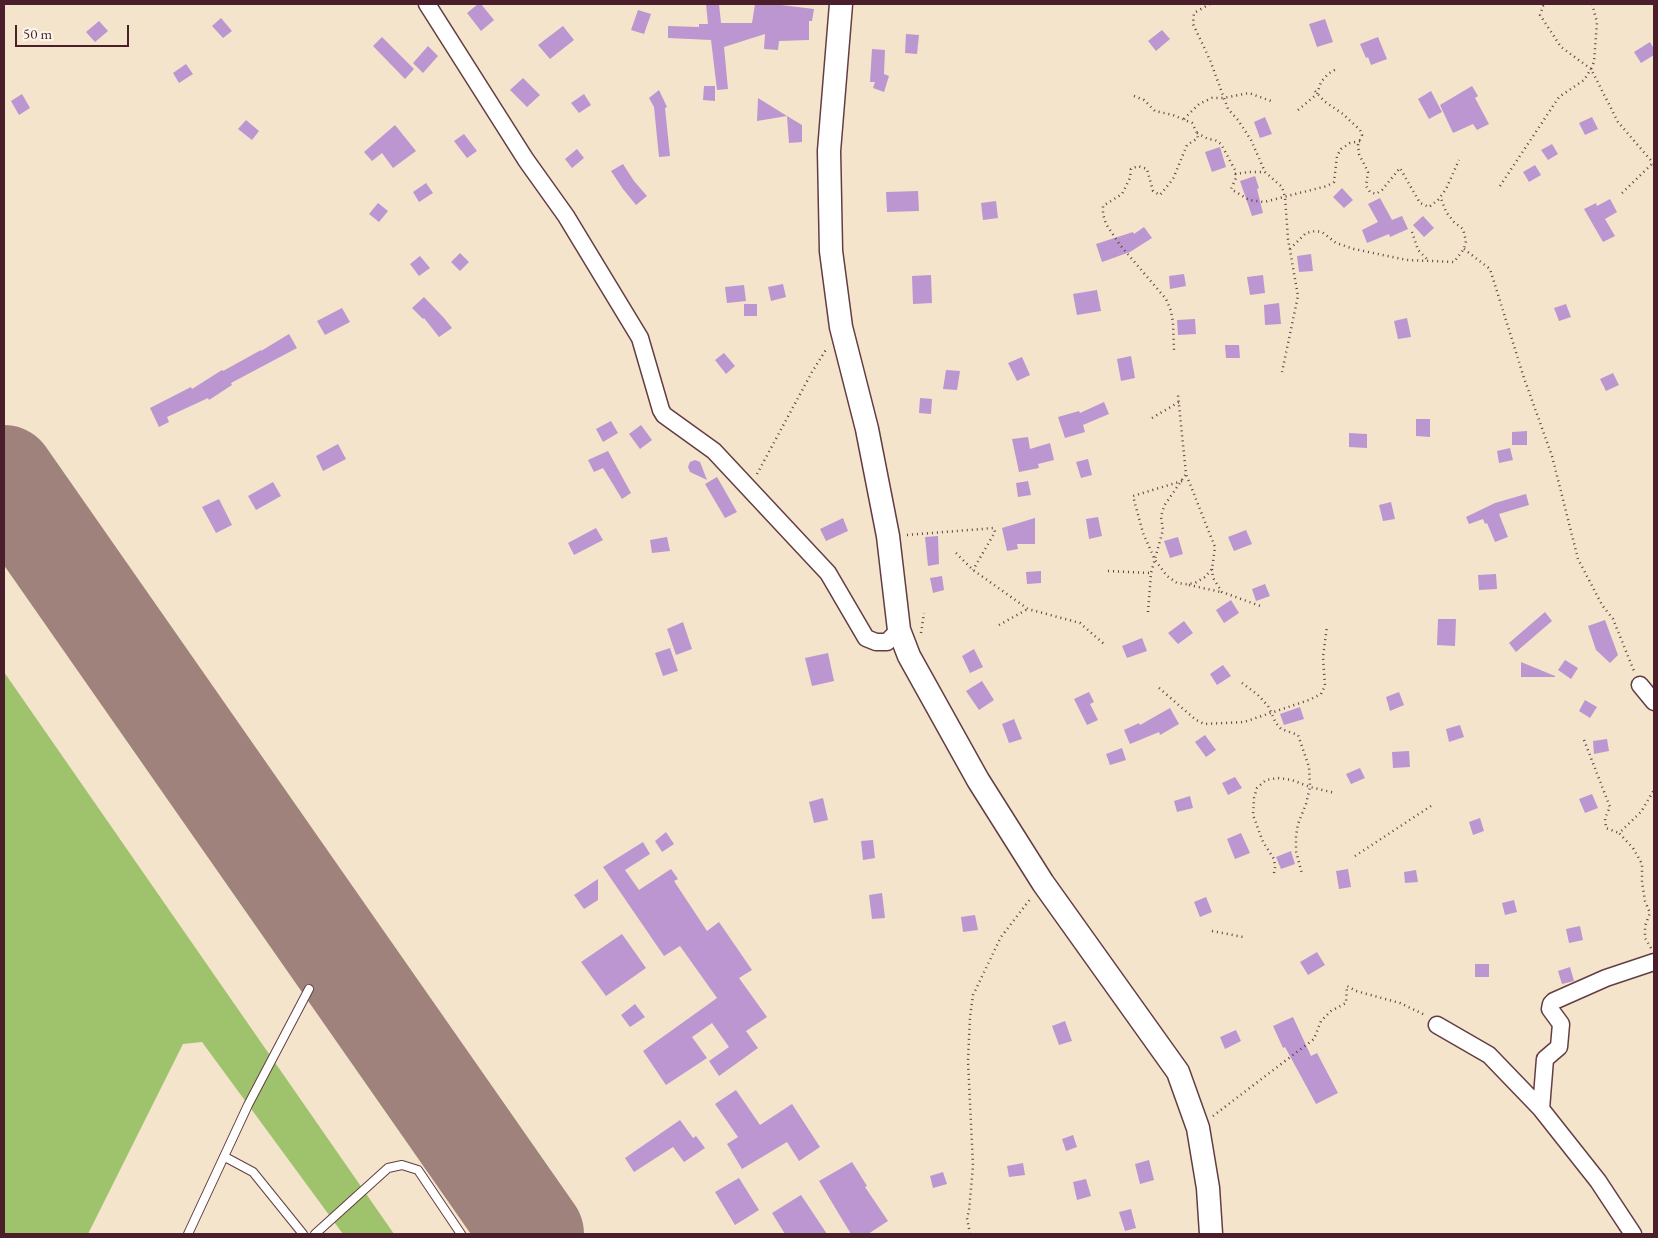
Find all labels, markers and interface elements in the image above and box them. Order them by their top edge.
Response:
scale bar [18,15,131,47]
text: 50 m [23,24,52,43]

